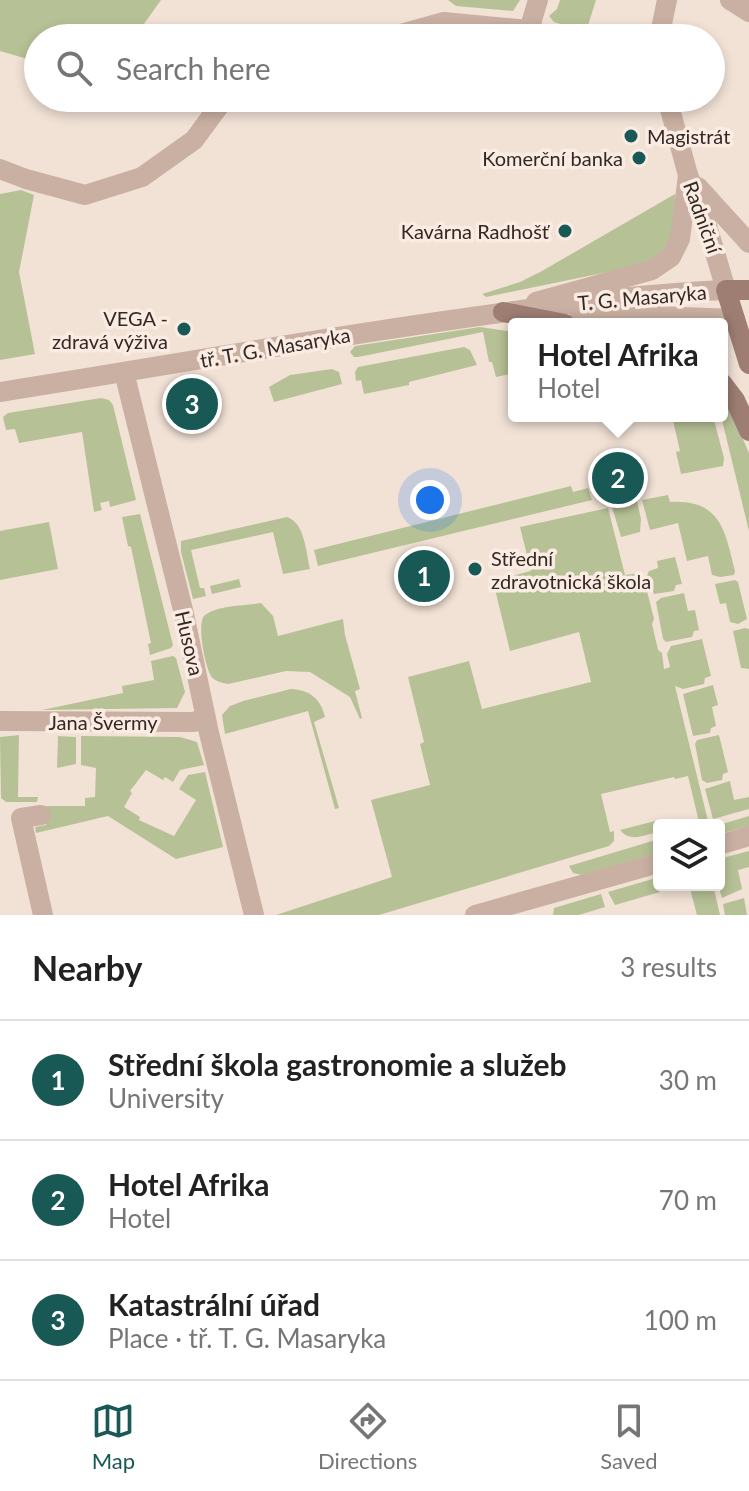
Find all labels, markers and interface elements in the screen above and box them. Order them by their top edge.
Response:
search box [24,24,725,112]
icon: search [52,46,96,90]
text: Search here [116,50,271,86]
place label: Magistrát [647,124,730,148]
marker: Magistrát [622,127,640,145]
place label: Komerční banka [482,146,623,170]
marker: Komerční banka [630,149,648,167]
street label: Radniční [679,178,728,257]
place label: Kavárna Radhošť [401,219,551,243]
marker: Kavárna Radhošť [556,222,574,240]
street label: T. G. Masaryka [577,279,707,315]
place label: VEGA - zdravá výživa [52,306,168,353]
popup [508,318,728,422]
marker: VEGA - zdravá výživa [175,320,193,338]
street label: tř. T. G. Masaryka [198,322,352,372]
text: Hotel Afrika [537,336,699,372]
text: Hotel [537,372,600,404]
pin: 3 [166,374,218,434]
pin: 2 [592,448,644,508]
your location [410,480,450,520]
pin: 1 [398,546,450,606]
place label: Střední zdravotnická škola [491,546,651,593]
marker: Střední zdravotnická škola [466,560,484,578]
street label: Husova [171,608,209,678]
street label: Jana Švermy [49,710,158,734]
map controls [653,819,725,891]
button: layers [653,819,725,891]
text: Nearby [32,947,143,988]
text: 3 results [620,951,717,983]
text: Střední škola gastronomie a služeb [108,1046,567,1082]
text: 1 [50,1064,66,1096]
text: 30 m [659,1064,717,1096]
text: University [108,1082,224,1114]
text: Hotel Afrika [108,1166,269,1202]
text: 2 [50,1184,66,1216]
text: 70 m [659,1184,717,1216]
text: Hotel [108,1202,171,1234]
text: Katastrální úřad [108,1286,320,1322]
text: 3 [50,1304,66,1336]
text: 100 m [644,1304,717,1336]
text: Place · tř. T. G. Masaryka [108,1322,386,1354]
tab: Map [91,1399,135,1474]
tab: Directions [318,1399,417,1474]
tab: Saved [600,1399,658,1474]

